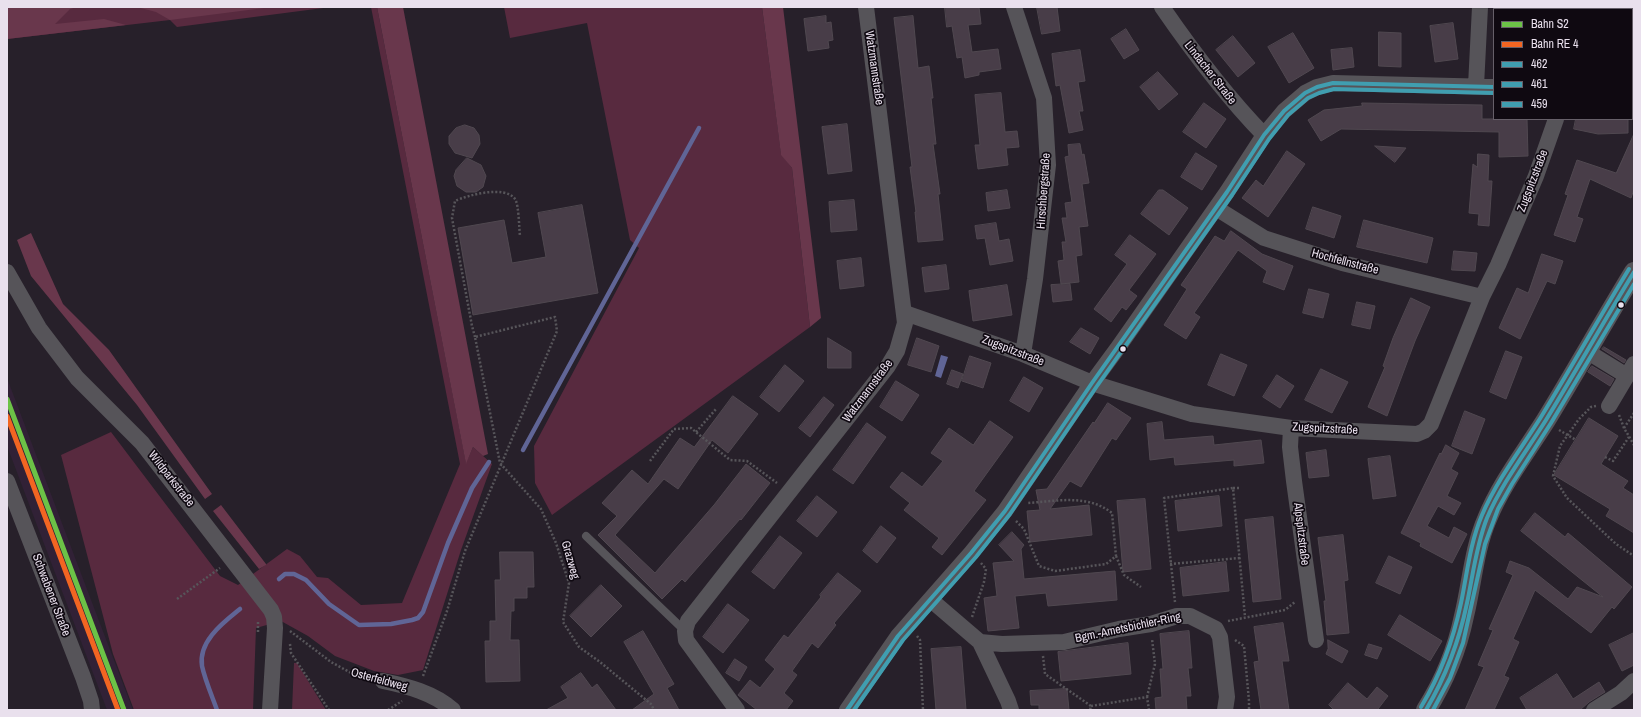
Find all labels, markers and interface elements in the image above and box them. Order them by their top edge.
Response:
legend [1493,8,1633,120]
text: Bahn S2 [1531,16,1569,32]
street label: Watzmannstraße [862,30,886,106]
text: Bahn RE 4 [1531,36,1579,52]
street label: Lindacher Straße [1181,39,1239,107]
text: 462 [1531,56,1547,72]
text: 461 [1531,76,1547,92]
text: 459 [1531,96,1547,112]
street label: Zugspitzstraße [1515,148,1551,214]
street label: Hirschbergstraße [1034,153,1054,229]
street label: Hochfellnstraße [1310,246,1380,278]
unlabelled marker [1616,300,1626,310]
street label: Zugspitzstraße [980,333,1046,369]
unlabelled marker [1118,344,1128,354]
street label: Watzmannstraße [840,357,896,425]
street label: Zugspitzstraße [1292,420,1358,438]
street label: Wildparkstraße [145,448,197,510]
street label: Alpspitzstraße [1290,502,1312,566]
street label: Grazweg [558,539,582,581]
street label: Schwabener Straße [29,552,73,638]
street label: Bgm.-Ametsbichler-Ring [1074,610,1182,646]
street label: Osterfeldweg [349,666,409,694]

